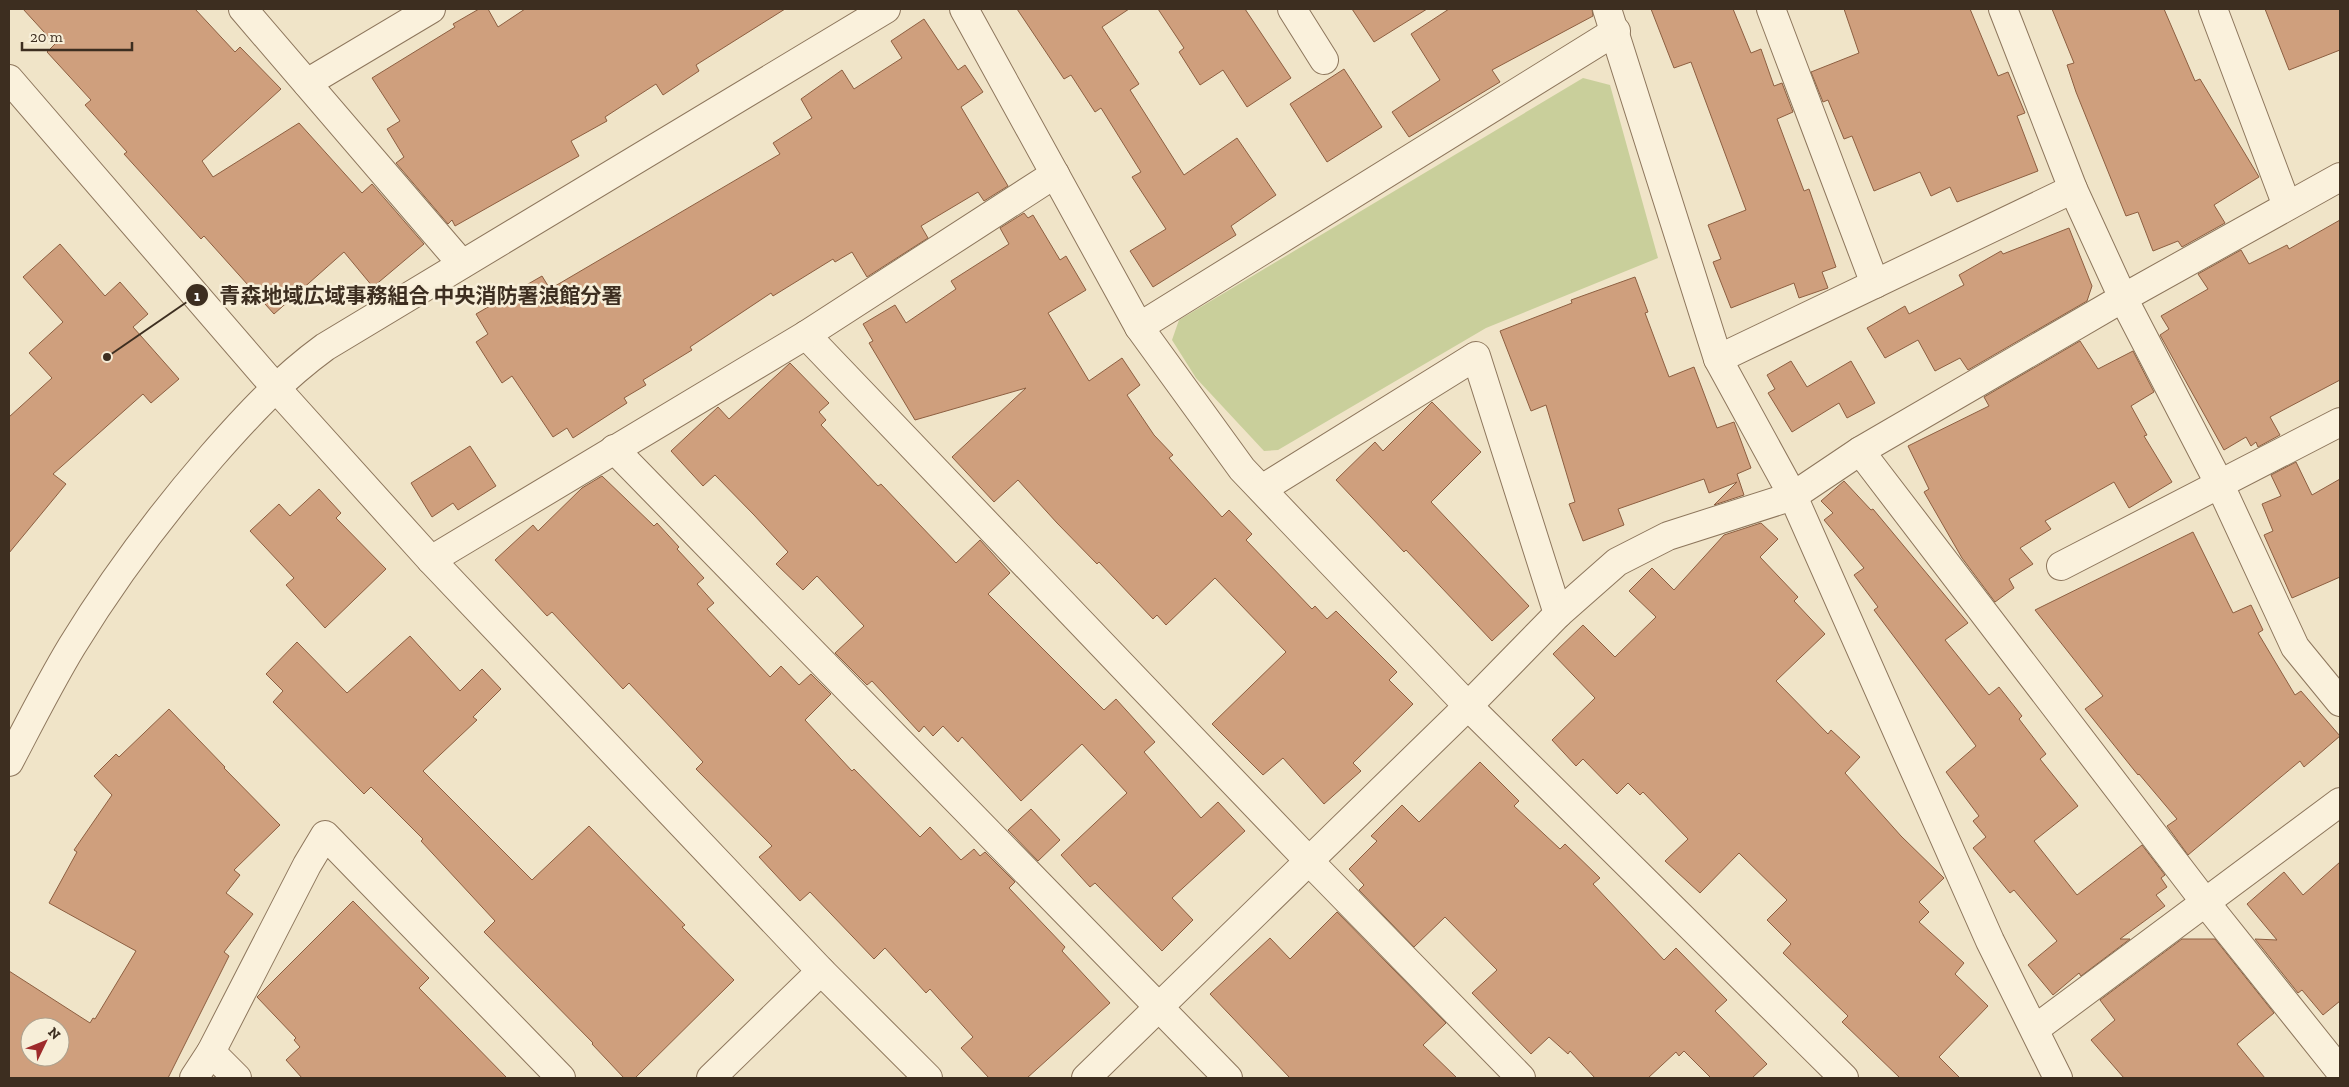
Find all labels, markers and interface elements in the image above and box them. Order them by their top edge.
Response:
scale bar [22,20,132,52]
text: 20 m [30,28,63,46]
callout: 青森地域広域事務組合 中央消防署浪館分署 [185,277,633,313]
text: 青森地域広域事務組合 中央消防署浪館分署 [220,283,622,308]
text: 1 [194,287,200,305]
north arrow [20,1017,70,1067]
text: N [44,1024,64,1043]

